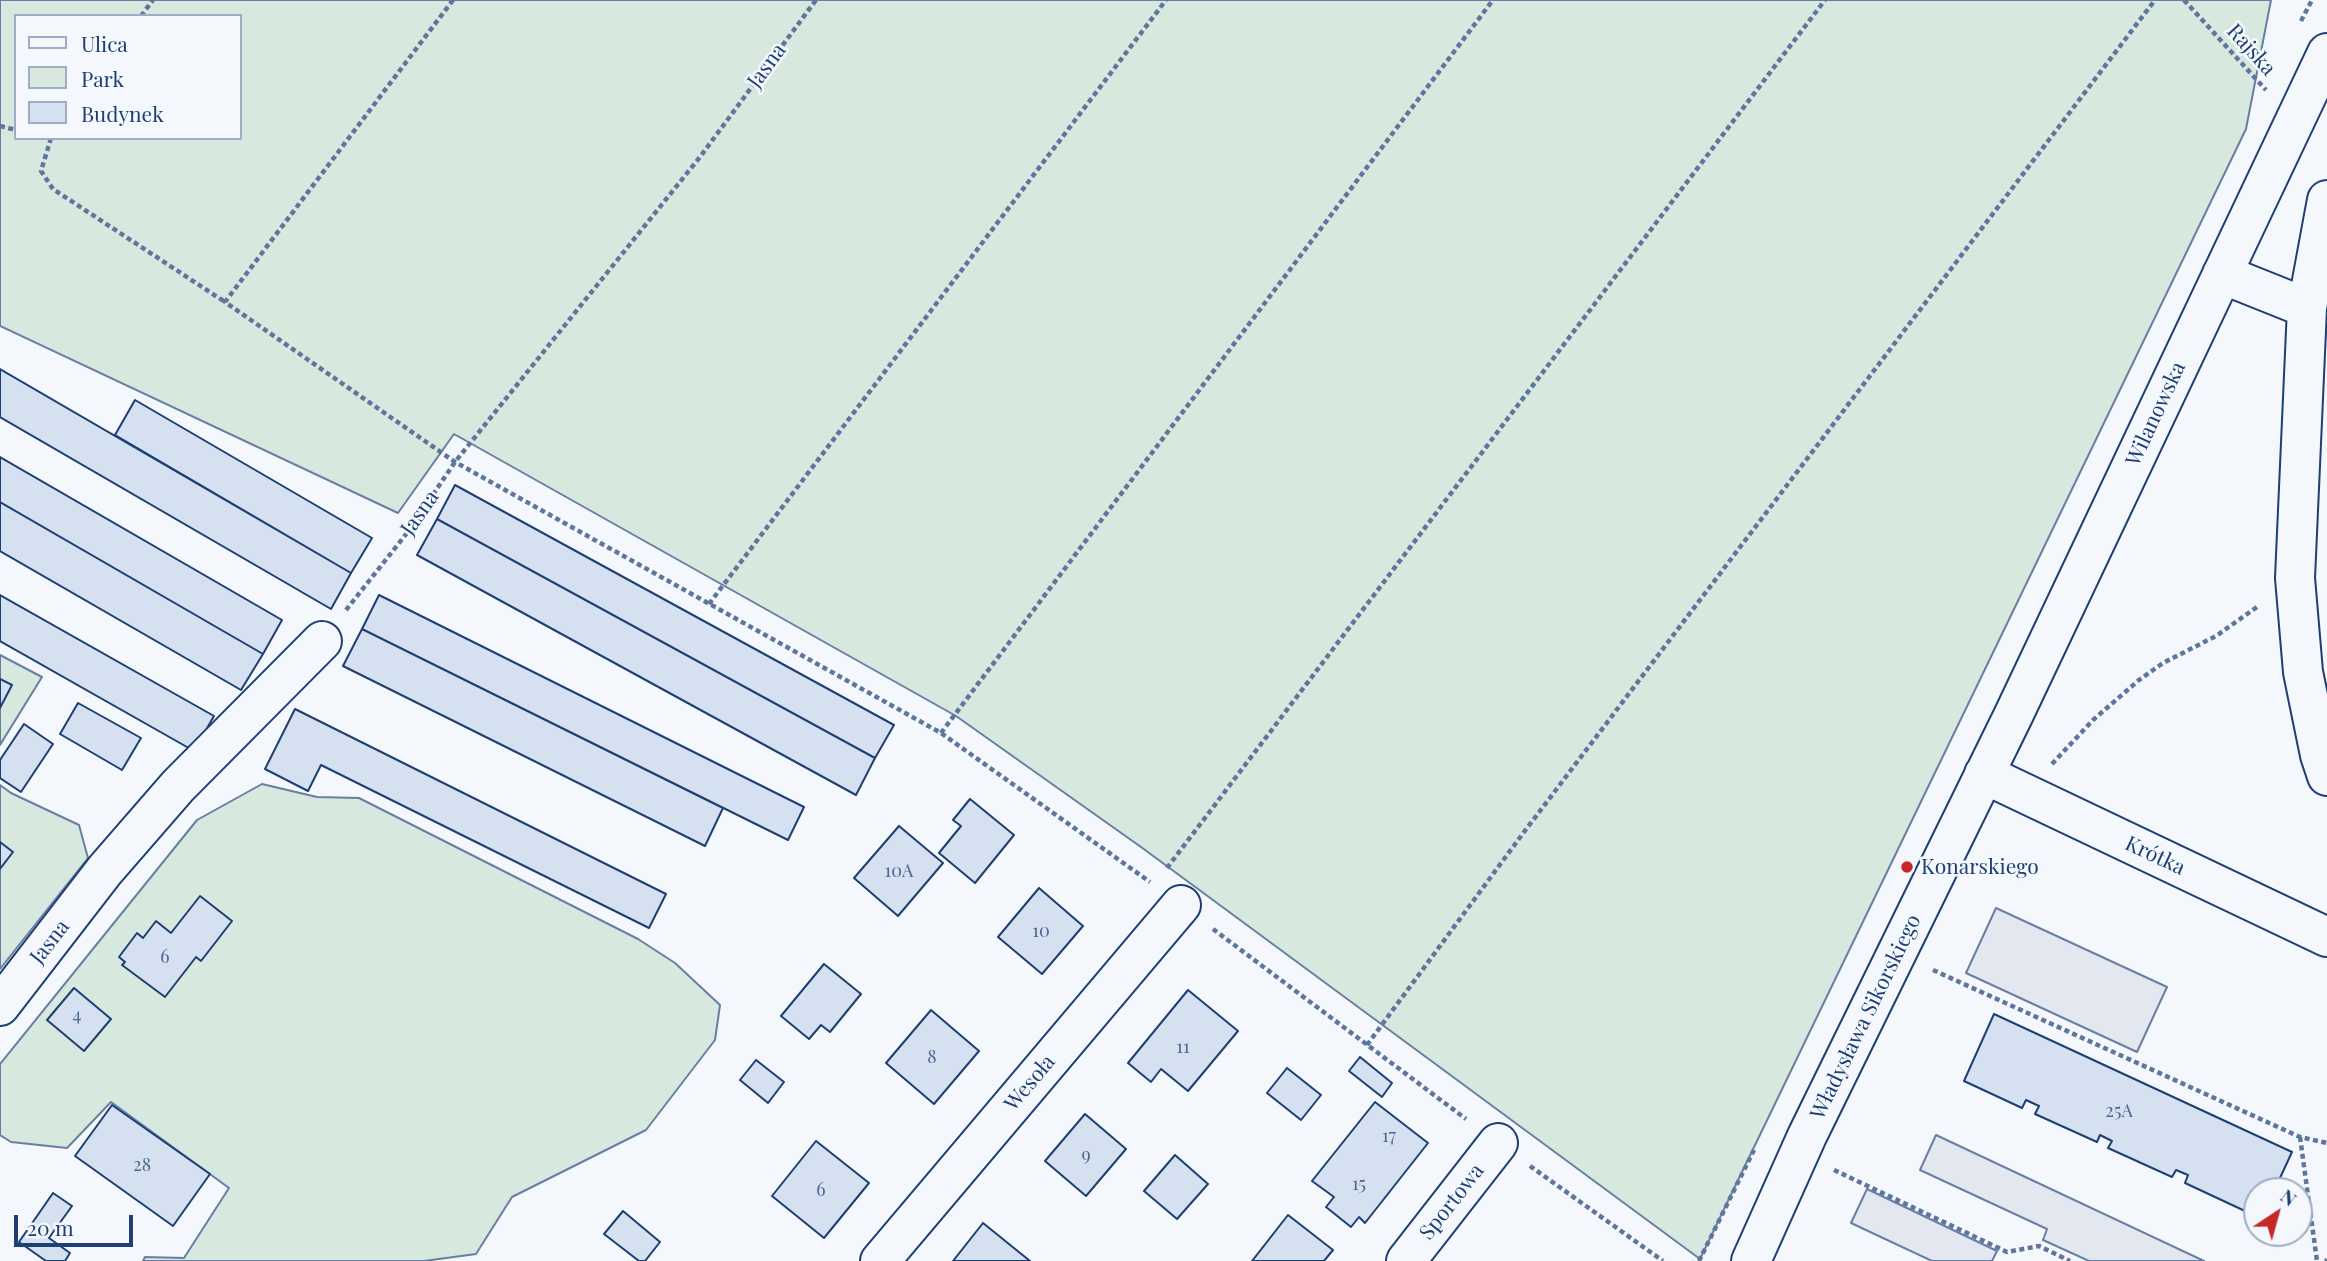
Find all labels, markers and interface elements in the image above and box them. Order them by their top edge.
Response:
legend [14,14,242,140]
street label: Rajska [2221,19,2281,81]
text: Ulica [81,29,128,57]
street label: Jasna [742,39,792,93]
text: Park [81,64,124,92]
text: Budynek [81,99,164,127]
street label: Wilanowska [2121,358,2191,470]
street label: Jasna [396,486,444,540]
street label: Krótka [2121,831,2189,881]
place label: Konarskiego [1921,854,2039,880]
marker: Konarskiego [1899,859,1915,875]
house number: 10A [885,860,913,882]
street label: Władysława Sikorskiego [1805,910,1927,1124]
street label: Jasna [25,915,75,969]
house number: 10 [1032,920,1050,942]
house number: 6 [160,946,170,968]
house number: 4 [73,1004,81,1026]
house number: 11 [1176,1036,1190,1058]
house number: 8 [927,1046,937,1068]
street label: Wesoła [999,1050,1061,1116]
house number: 25A [2105,1100,2133,1122]
house number: 17 [1382,1125,1396,1147]
house number: 9 [1081,1144,1091,1166]
house number: 28 [133,1154,151,1176]
street label: Sportowa [1414,1159,1490,1245]
house number: 15 [1352,1173,1366,1195]
north arrow [2243,1177,2313,1247]
house number: 6 [816,1179,826,1201]
text: N [2276,1182,2302,1211]
scale bar [18,1202,136,1246]
text: 20 m [27,1213,74,1241]

